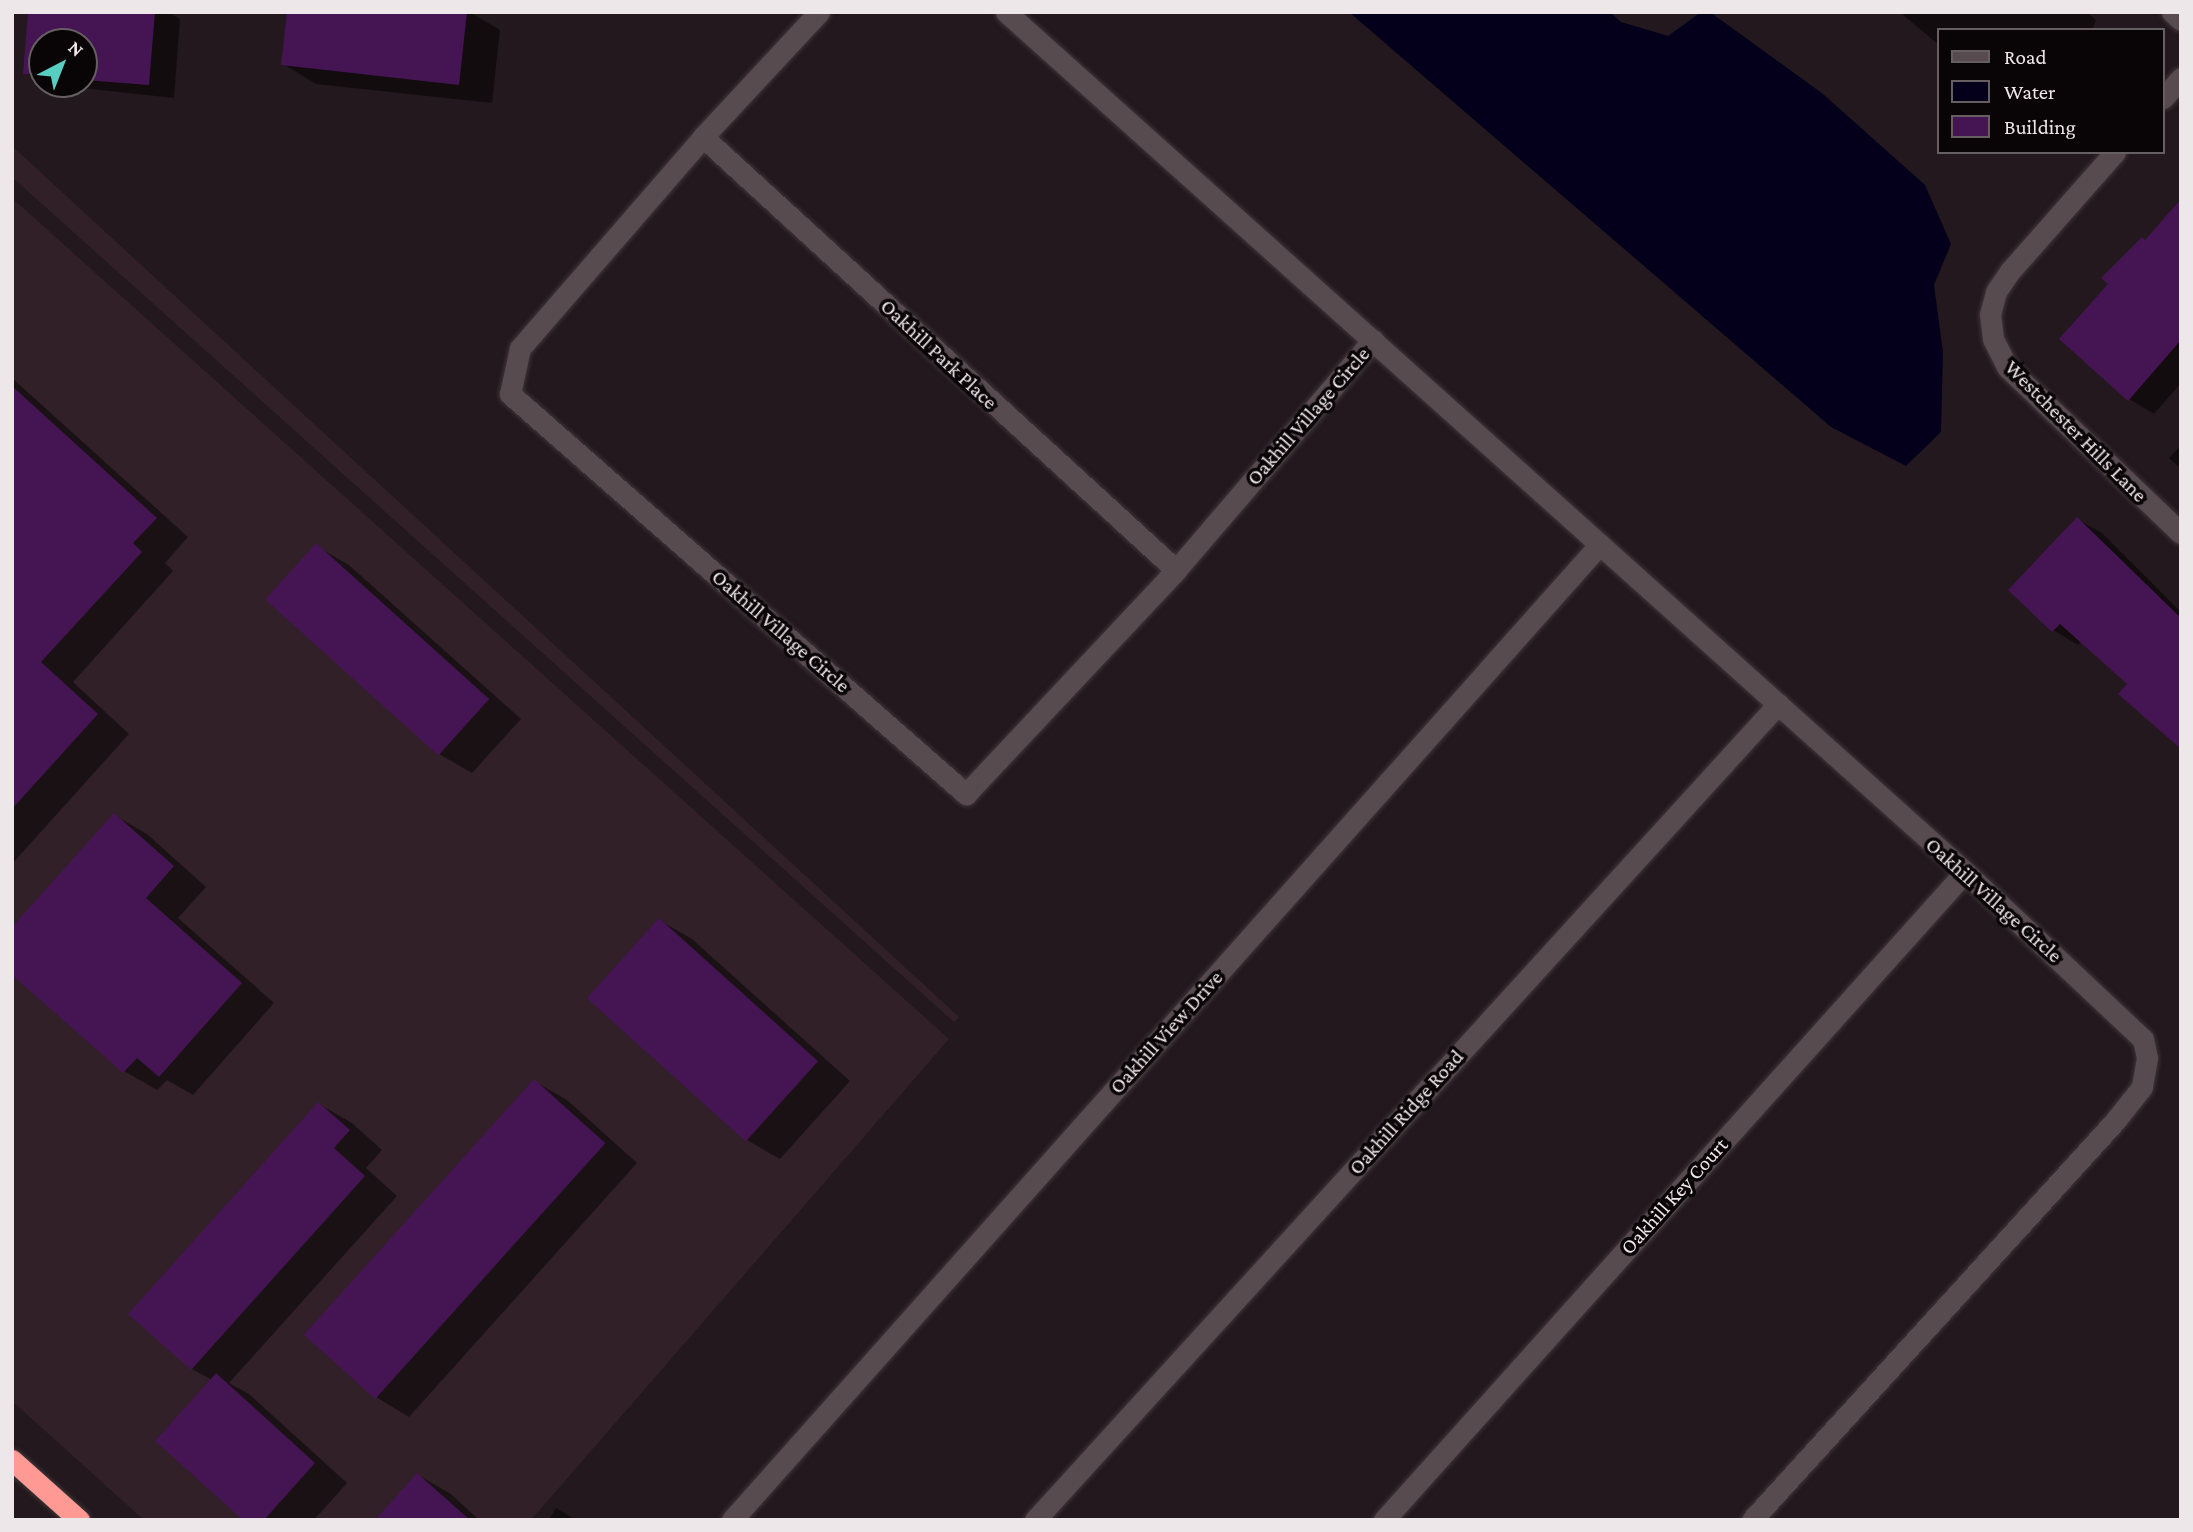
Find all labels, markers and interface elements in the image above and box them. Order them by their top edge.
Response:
north arrow [28,28,98,98]
legend [1938,28,2165,154]
text: N [64,36,88,61]
text: Road [2004,45,2047,69]
text: Water [2004,80,2056,104]
text: Building [2004,115,2076,139]
street label: Oakhill Park Place [875,293,1003,415]
street label: Oakhill Village Circle [1241,342,1375,490]
street label: Westchester Hills Lane [2000,355,2152,507]
street label: Oakhill Village Circle [707,564,855,698]
street label: Oakhill Village Circle [1921,832,2067,968]
street label: Oakhill View Drive [1104,965,1228,1099]
street label: Oakhill Ridge Road [1343,1044,1469,1180]
street label: Oakhill Key Court [1615,1132,1733,1260]

